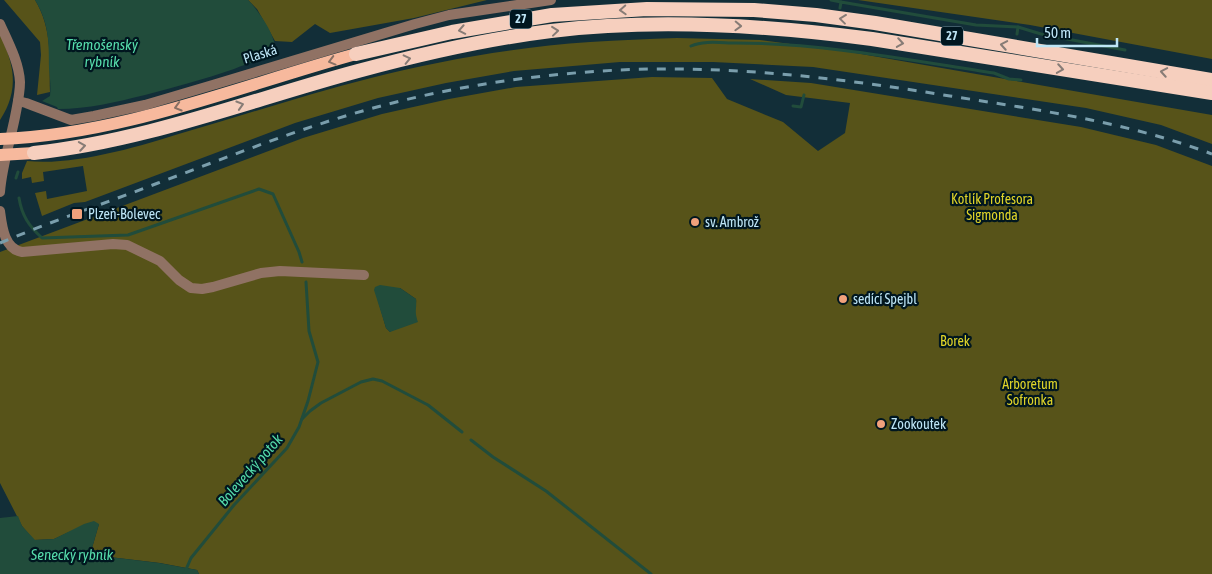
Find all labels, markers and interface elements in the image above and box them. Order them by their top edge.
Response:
one-way arrow [619,4,627,15]
road number: 27 [510,10,532,28]
one-way arrow [839,14,847,25]
scale bar [1037,15,1117,47]
one-way arrow [735,21,743,32]
one-way arrow [458,24,467,34]
text: 50 m [1044,24,1071,41]
one-way arrow [551,26,559,37]
road number: 27 [941,27,963,46]
water label: Třemošenský rybník [66,36,139,70]
one-way arrow [896,38,904,48]
one-way arrow [999,40,1008,50]
street label: Plaská [241,41,279,67]
one-way arrow [402,54,411,65]
one-way arrow [329,55,337,65]
one-way arrow [1056,63,1065,73]
one-way arrow [1160,67,1168,77]
one-way arrow [174,101,183,112]
one-way arrow [235,101,243,111]
one-way arrow [79,141,87,152]
park label: Kotlík Profesora Sigmonda [951,191,1033,223]
place label: Plzeň-Bolevec [88,206,161,222]
marker: Plzeň-Bolevec [70,207,84,221]
place label: sv. Ambrož [705,214,759,230]
marker: sv. Ambrož [689,216,701,228]
place label: sedící Spejbl [853,291,917,307]
marker: sedící Spejbl [837,293,849,305]
park label: Borek [940,333,970,349]
park label: Arboretum Sofronka [1002,376,1058,408]
place label: Zookoutek [891,416,946,432]
marker: Zookoutek [875,418,887,430]
water label: Bolevecký potok [214,430,286,509]
water label: Senecký rybník [30,546,114,563]

